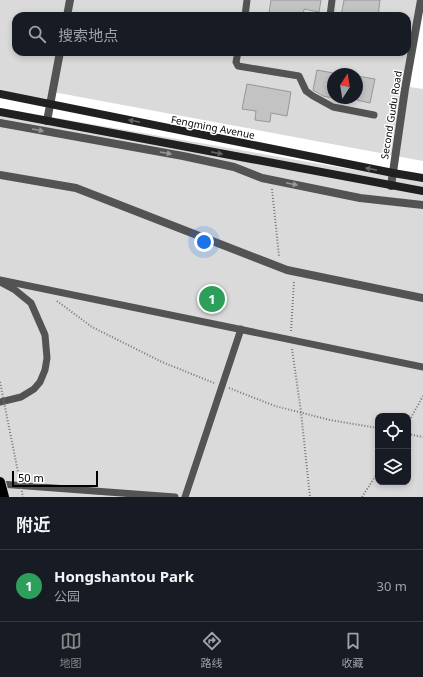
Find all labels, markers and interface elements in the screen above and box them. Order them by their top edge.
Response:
search box [12,12,411,56]
icon: search [26,23,48,45]
text: 搜索地点 [58,25,118,45]
north arrow [327,68,363,104]
street label: Second Gudu Road [377,70,405,160]
street label: Fengming Avenue [170,112,256,142]
one-way arrow [128,117,140,123]
one-way arrow [32,127,44,133]
one-way arrow [160,150,172,156]
one-way arrow [211,150,223,156]
one-way arrow [365,165,377,171]
one-way arrow [286,181,298,187]
your location [194,232,214,252]
pin: 1 [199,284,225,314]
map controls [375,413,411,485]
button: locate [375,413,411,449]
button: layers [375,449,411,485]
scale bar [12,469,98,488]
text: 50 m [18,470,44,485]
text: 附近 [16,513,50,536]
text: Hongshantou Park [54,566,194,586]
text: 1 [25,577,33,595]
text: 30 m [377,577,407,595]
text: 公园 [54,587,80,605]
tab: 地图 [60,630,82,670]
tab: 路线 [201,630,223,670]
tab: 收藏 [342,630,364,670]

